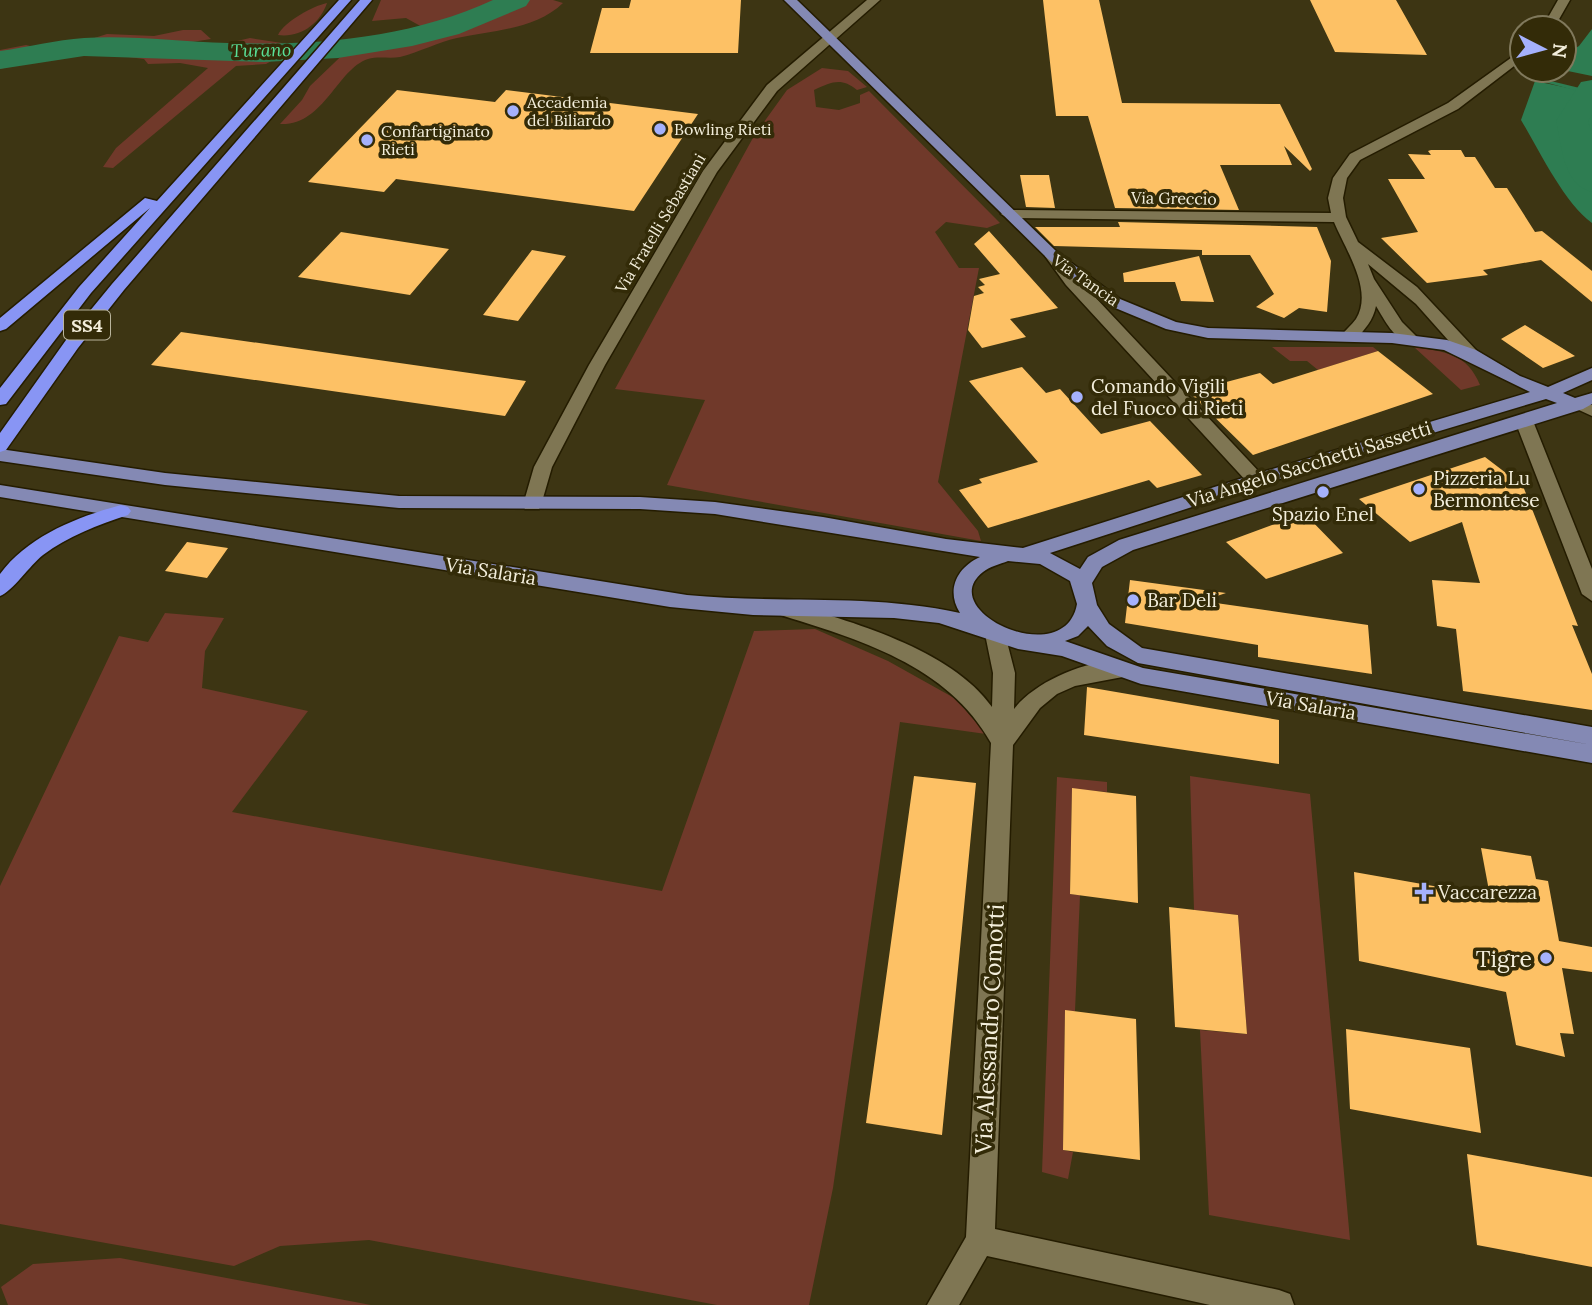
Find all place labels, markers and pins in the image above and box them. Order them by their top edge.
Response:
place label: Accademia del Biliardo [526,92,611,130]
marker: Accademia del Biliardo [505,103,521,119]
place label: Bowling Rieti [674,119,771,139]
place label: Confartiginato Rieti [381,121,490,159]
marker: Bowling Rieti [652,121,668,137]
marker: Confartiginato Rieti [359,132,375,148]
place label: Comando Vigili del Fuoco di Rieti [1091,374,1243,420]
marker: Comando Vigili del Fuoco di Rieti [1069,389,1085,405]
place label: Pizzeria Lu Bermontese [1433,466,1540,512]
marker: Pizzeria Lu Bermontese [1411,481,1427,497]
marker: Spazio Enel [1315,484,1331,500]
place label: Spazio Enel [1272,502,1374,526]
place label: Bar Deli [1147,588,1217,612]
marker: Bar Deli [1125,592,1141,608]
place label: Vaccarezza [1437,880,1537,904]
marker: Vaccarezza [1416,884,1432,900]
place label: Tigre [1476,944,1532,973]
marker: Tigre [1538,950,1554,966]

